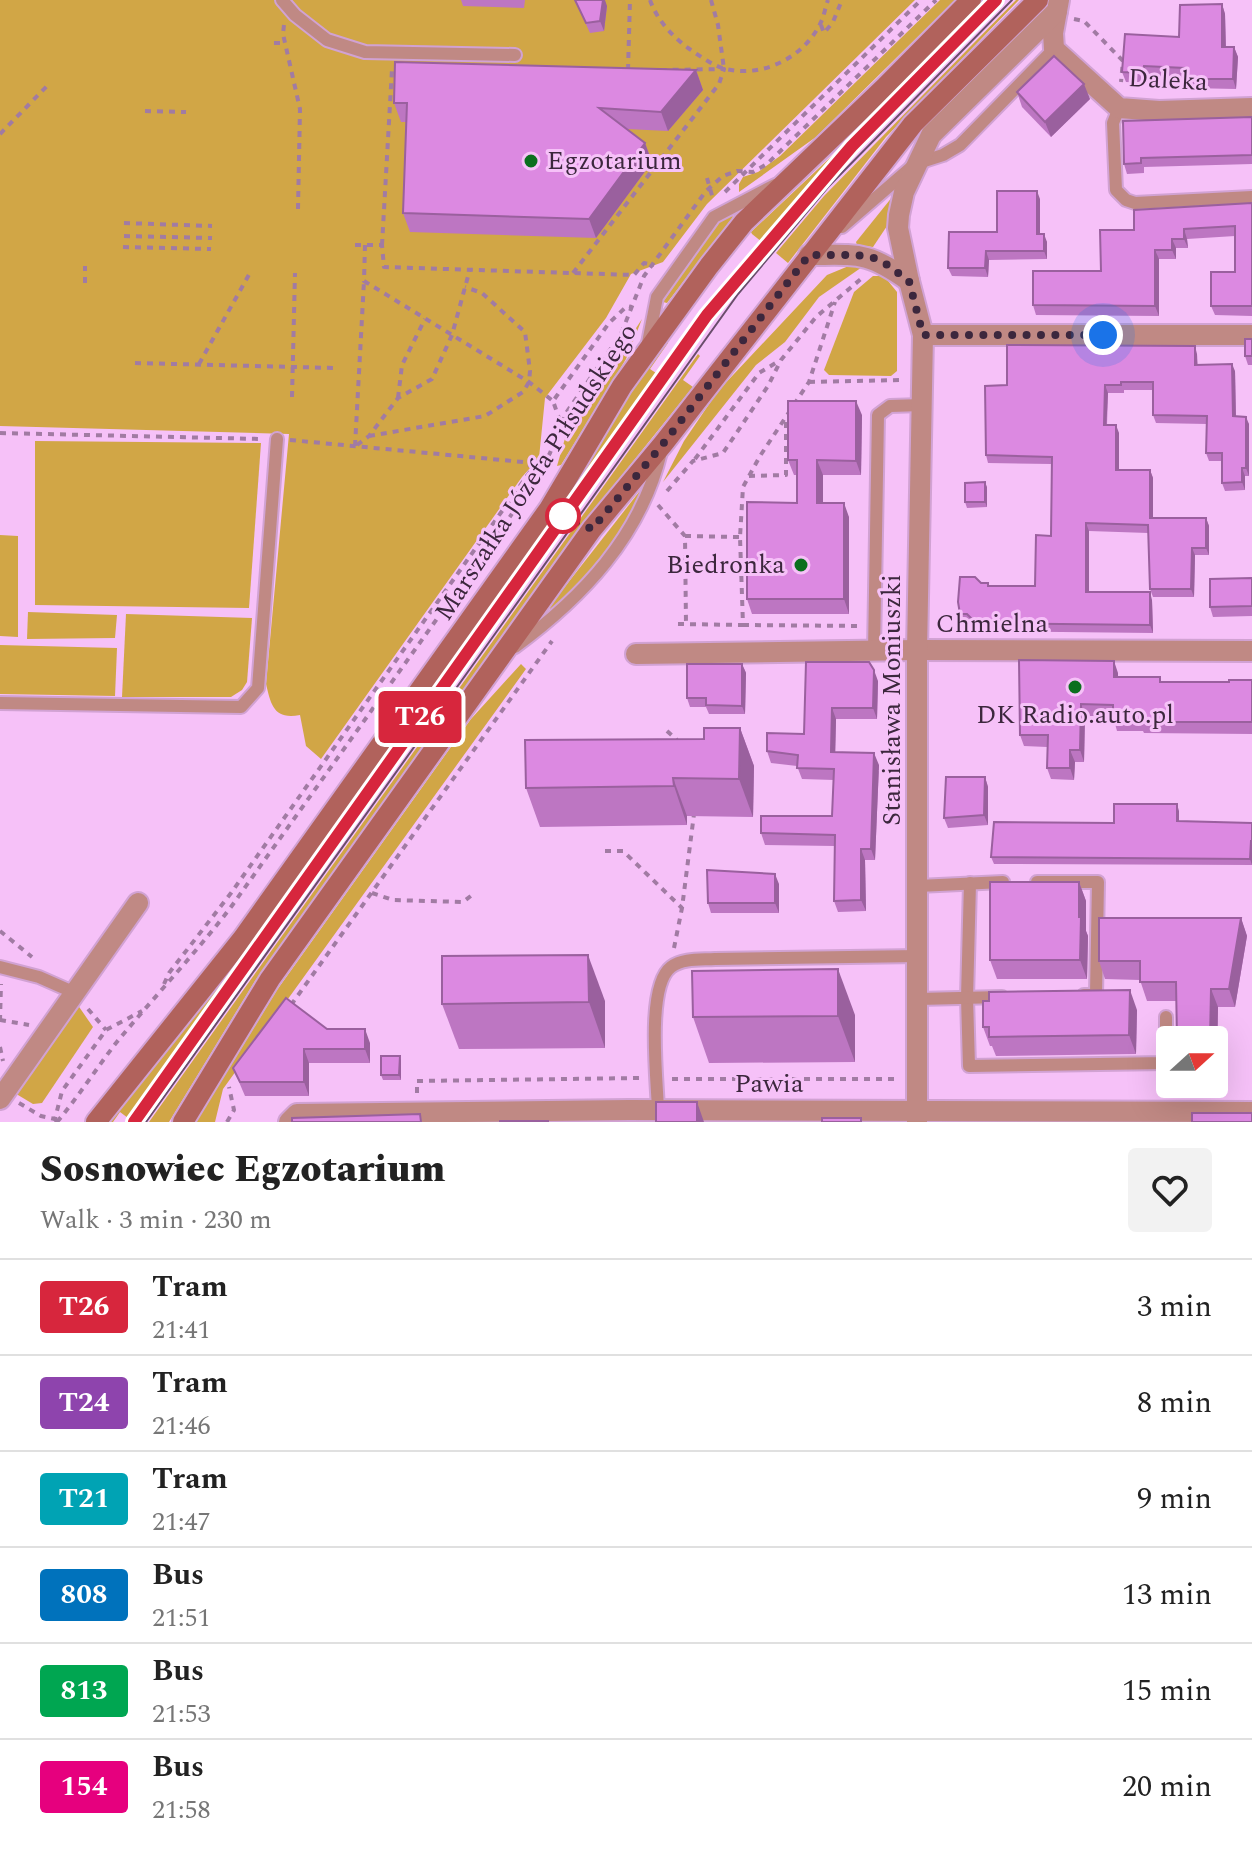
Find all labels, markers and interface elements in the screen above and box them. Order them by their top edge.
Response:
street label: Daleka [1127,58,1209,102]
place label: Egzotarium [547,141,682,181]
marker: Egzotarium [522,152,540,170]
street label: Marszałka Józefa Piłsudskiego [424,315,648,629]
your location [1083,315,1123,355]
unlabelled marker [546,499,580,533]
place label: Biedronka [666,545,785,585]
marker: Biedronka [792,556,810,574]
street label: Stanisława Moniuszki [872,574,912,826]
street label: Chmielna [936,604,1048,644]
marker: DK Radio.auto.pl [1066,678,1084,696]
line badge: T26 [374,691,466,743]
text: T26 [394,695,446,738]
place label: DK Radio.auto.pl [976,695,1174,735]
north arrow [1156,1026,1228,1098]
map controls [1156,1026,1228,1098]
street label: Pawia [734,1064,804,1104]
text: Sosnowiec Egzotarium [40,1141,446,1199]
button: heart [1128,1148,1212,1232]
text: Walk · 3 min · 230 m [40,1200,272,1240]
text: Tram [152,1264,228,1310]
text: 3 min [1137,1284,1212,1330]
text: T26 [58,1285,110,1328]
text: 21:41 [152,1310,211,1350]
text: Tram [152,1360,228,1406]
text: 8 min [1137,1380,1212,1426]
text: T24 [58,1381,110,1424]
text: 21:46 [152,1406,211,1446]
text: Tram [152,1456,228,1502]
text: 9 min [1137,1476,1212,1522]
text: T21 [58,1477,110,1520]
text: 21:47 [152,1502,211,1542]
text: Bus [152,1552,204,1598]
text: 13 min [1122,1572,1212,1618]
text: 808 [60,1573,108,1616]
text: 21:51 [152,1598,211,1638]
text: Bus [152,1648,204,1694]
text: 15 min [1122,1668,1212,1714]
text: 813 [60,1669,108,1712]
text: 21:53 [152,1694,211,1734]
text: Bus [152,1744,204,1790]
text: 20 min [1122,1764,1212,1810]
text: 154 [60,1765,108,1808]
text: 21:58 [152,1790,211,1830]

